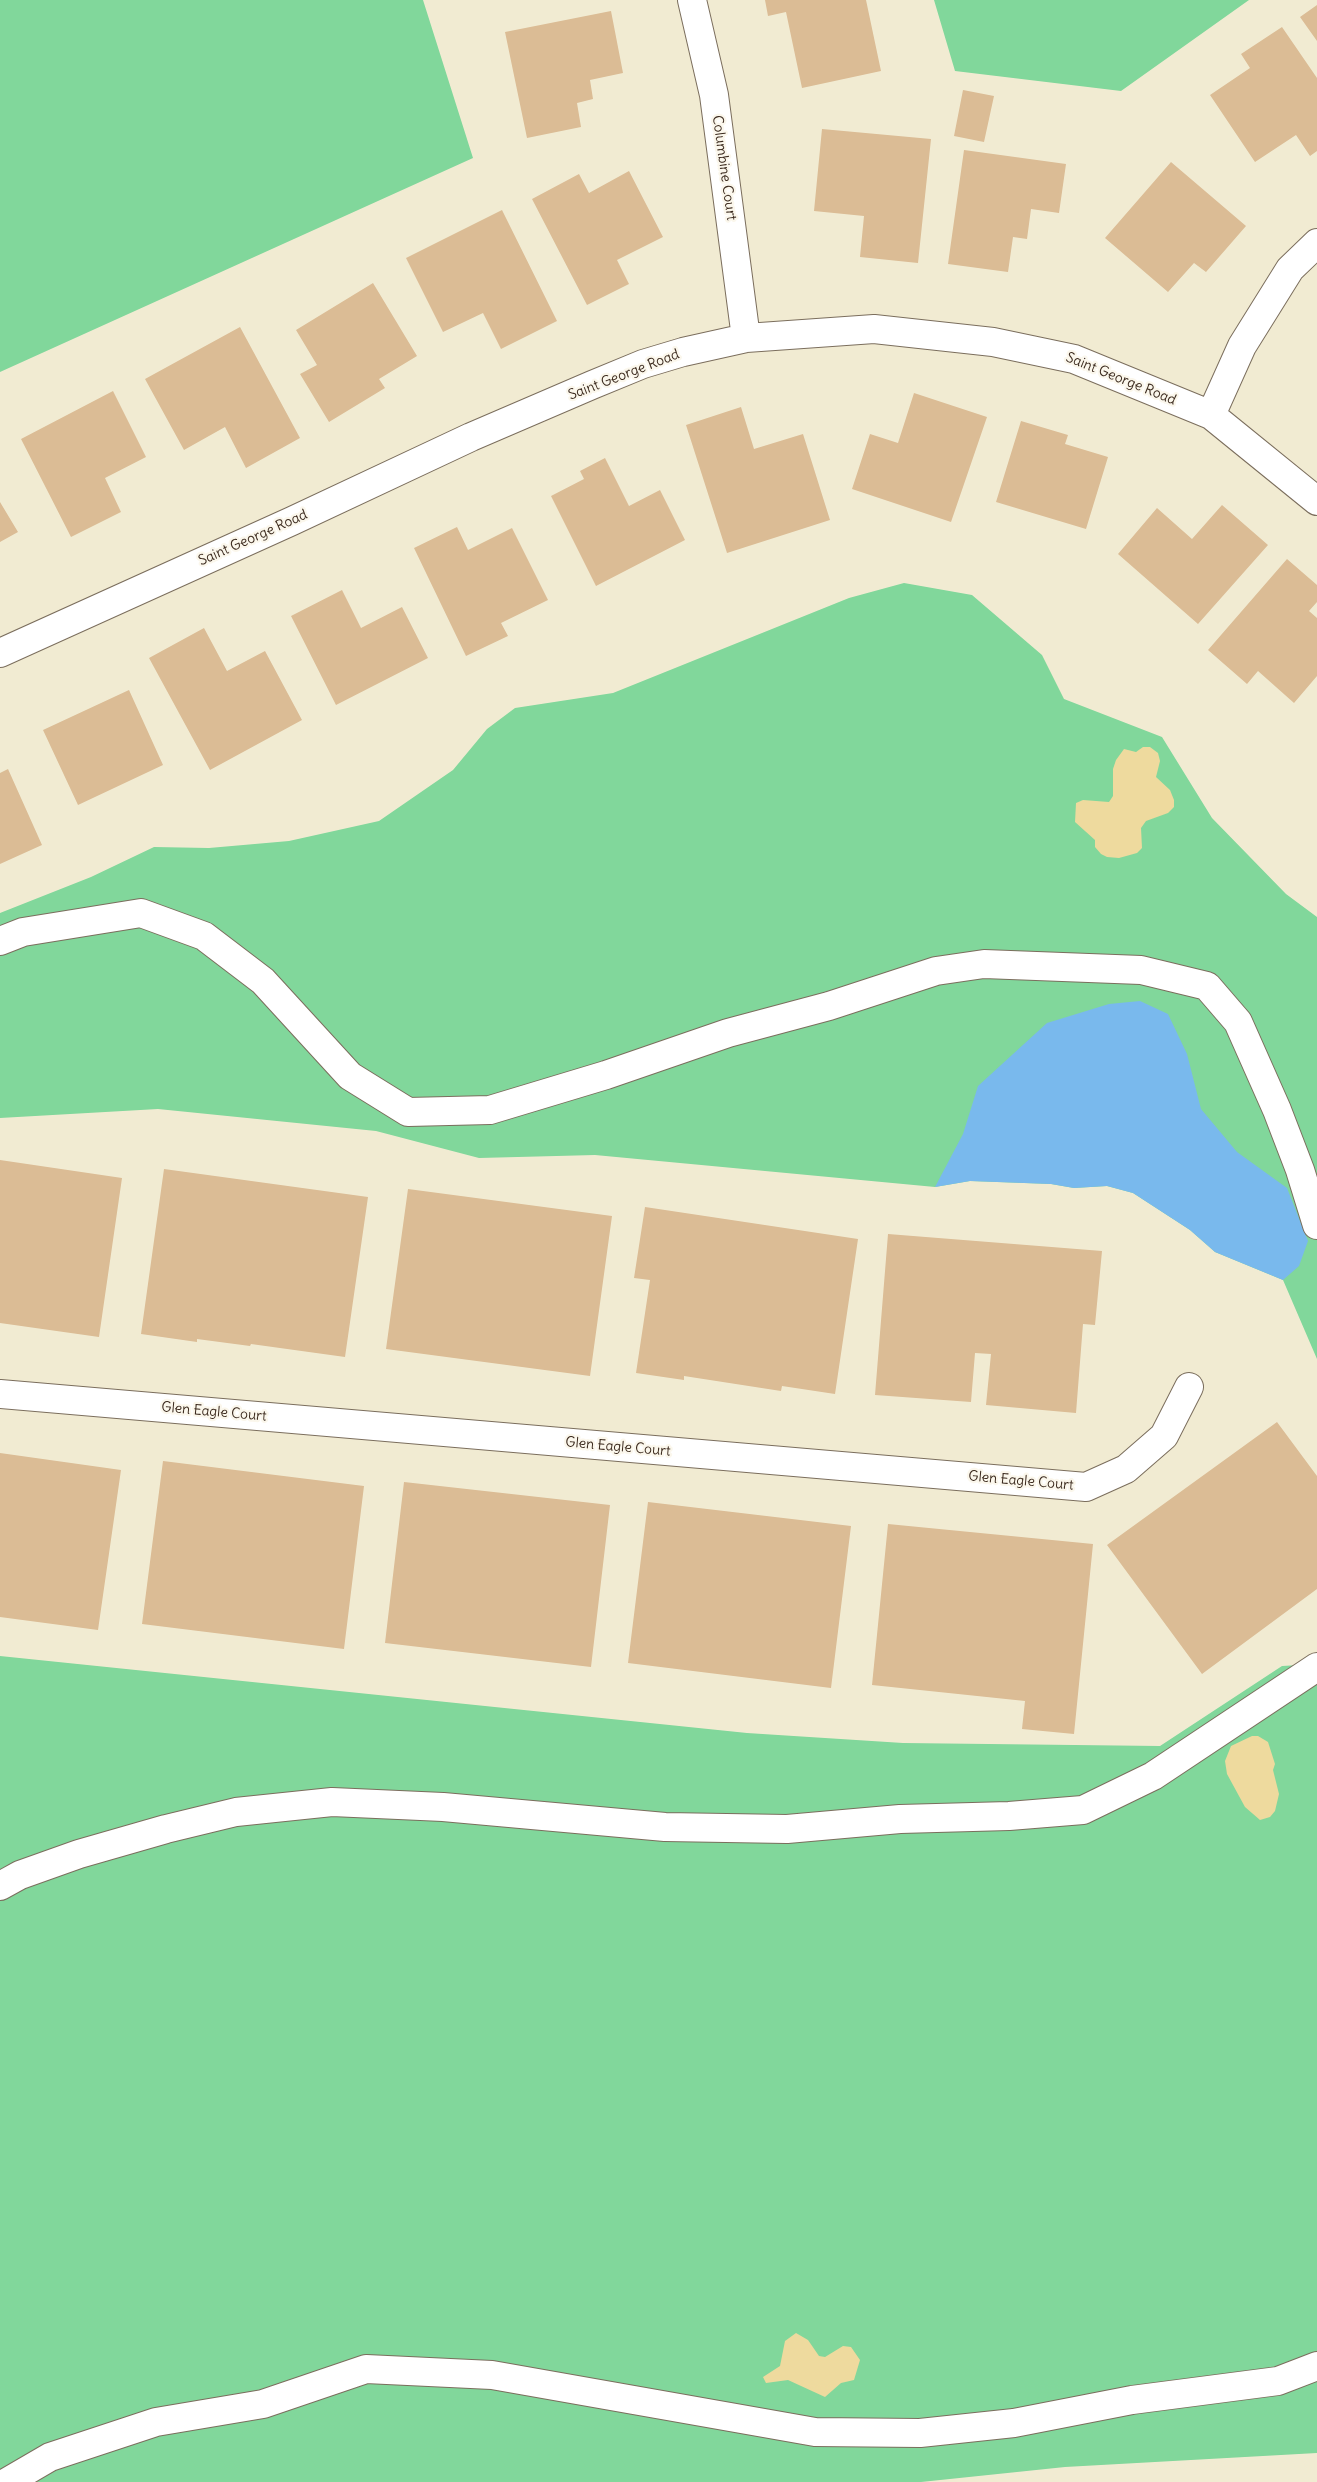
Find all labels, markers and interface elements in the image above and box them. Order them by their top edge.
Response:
street label: Columbine Court [708,114,740,222]
street label: Saint George Road [566,346,682,404]
street label: Saint George Road [1063,349,1179,409]
street label: Saint George Road [196,506,310,570]
street label: Glen Eagle Court [161,1399,267,1425]
street label: Glen Eagle Court [565,1434,671,1460]
street label: Glen Eagle Court [968,1468,1074,1494]

